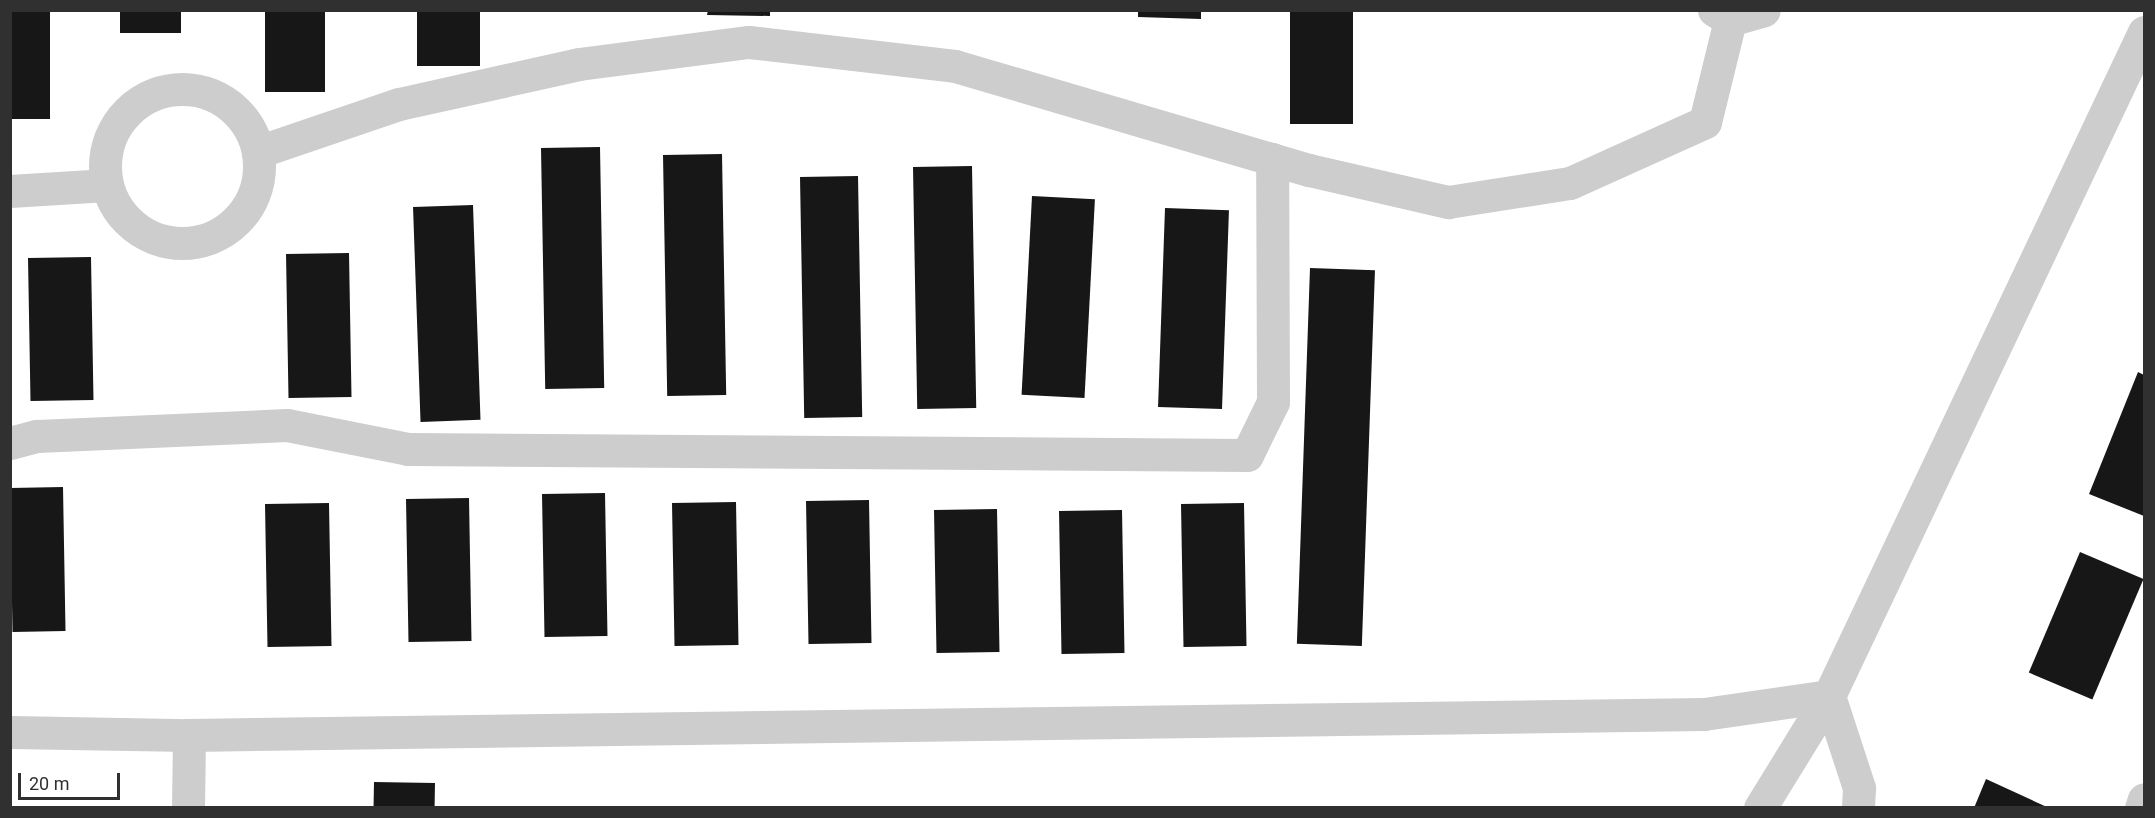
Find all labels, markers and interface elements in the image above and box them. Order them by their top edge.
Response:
scale bar [21,761,123,799]
text: 20 m [29,773,69,794]

